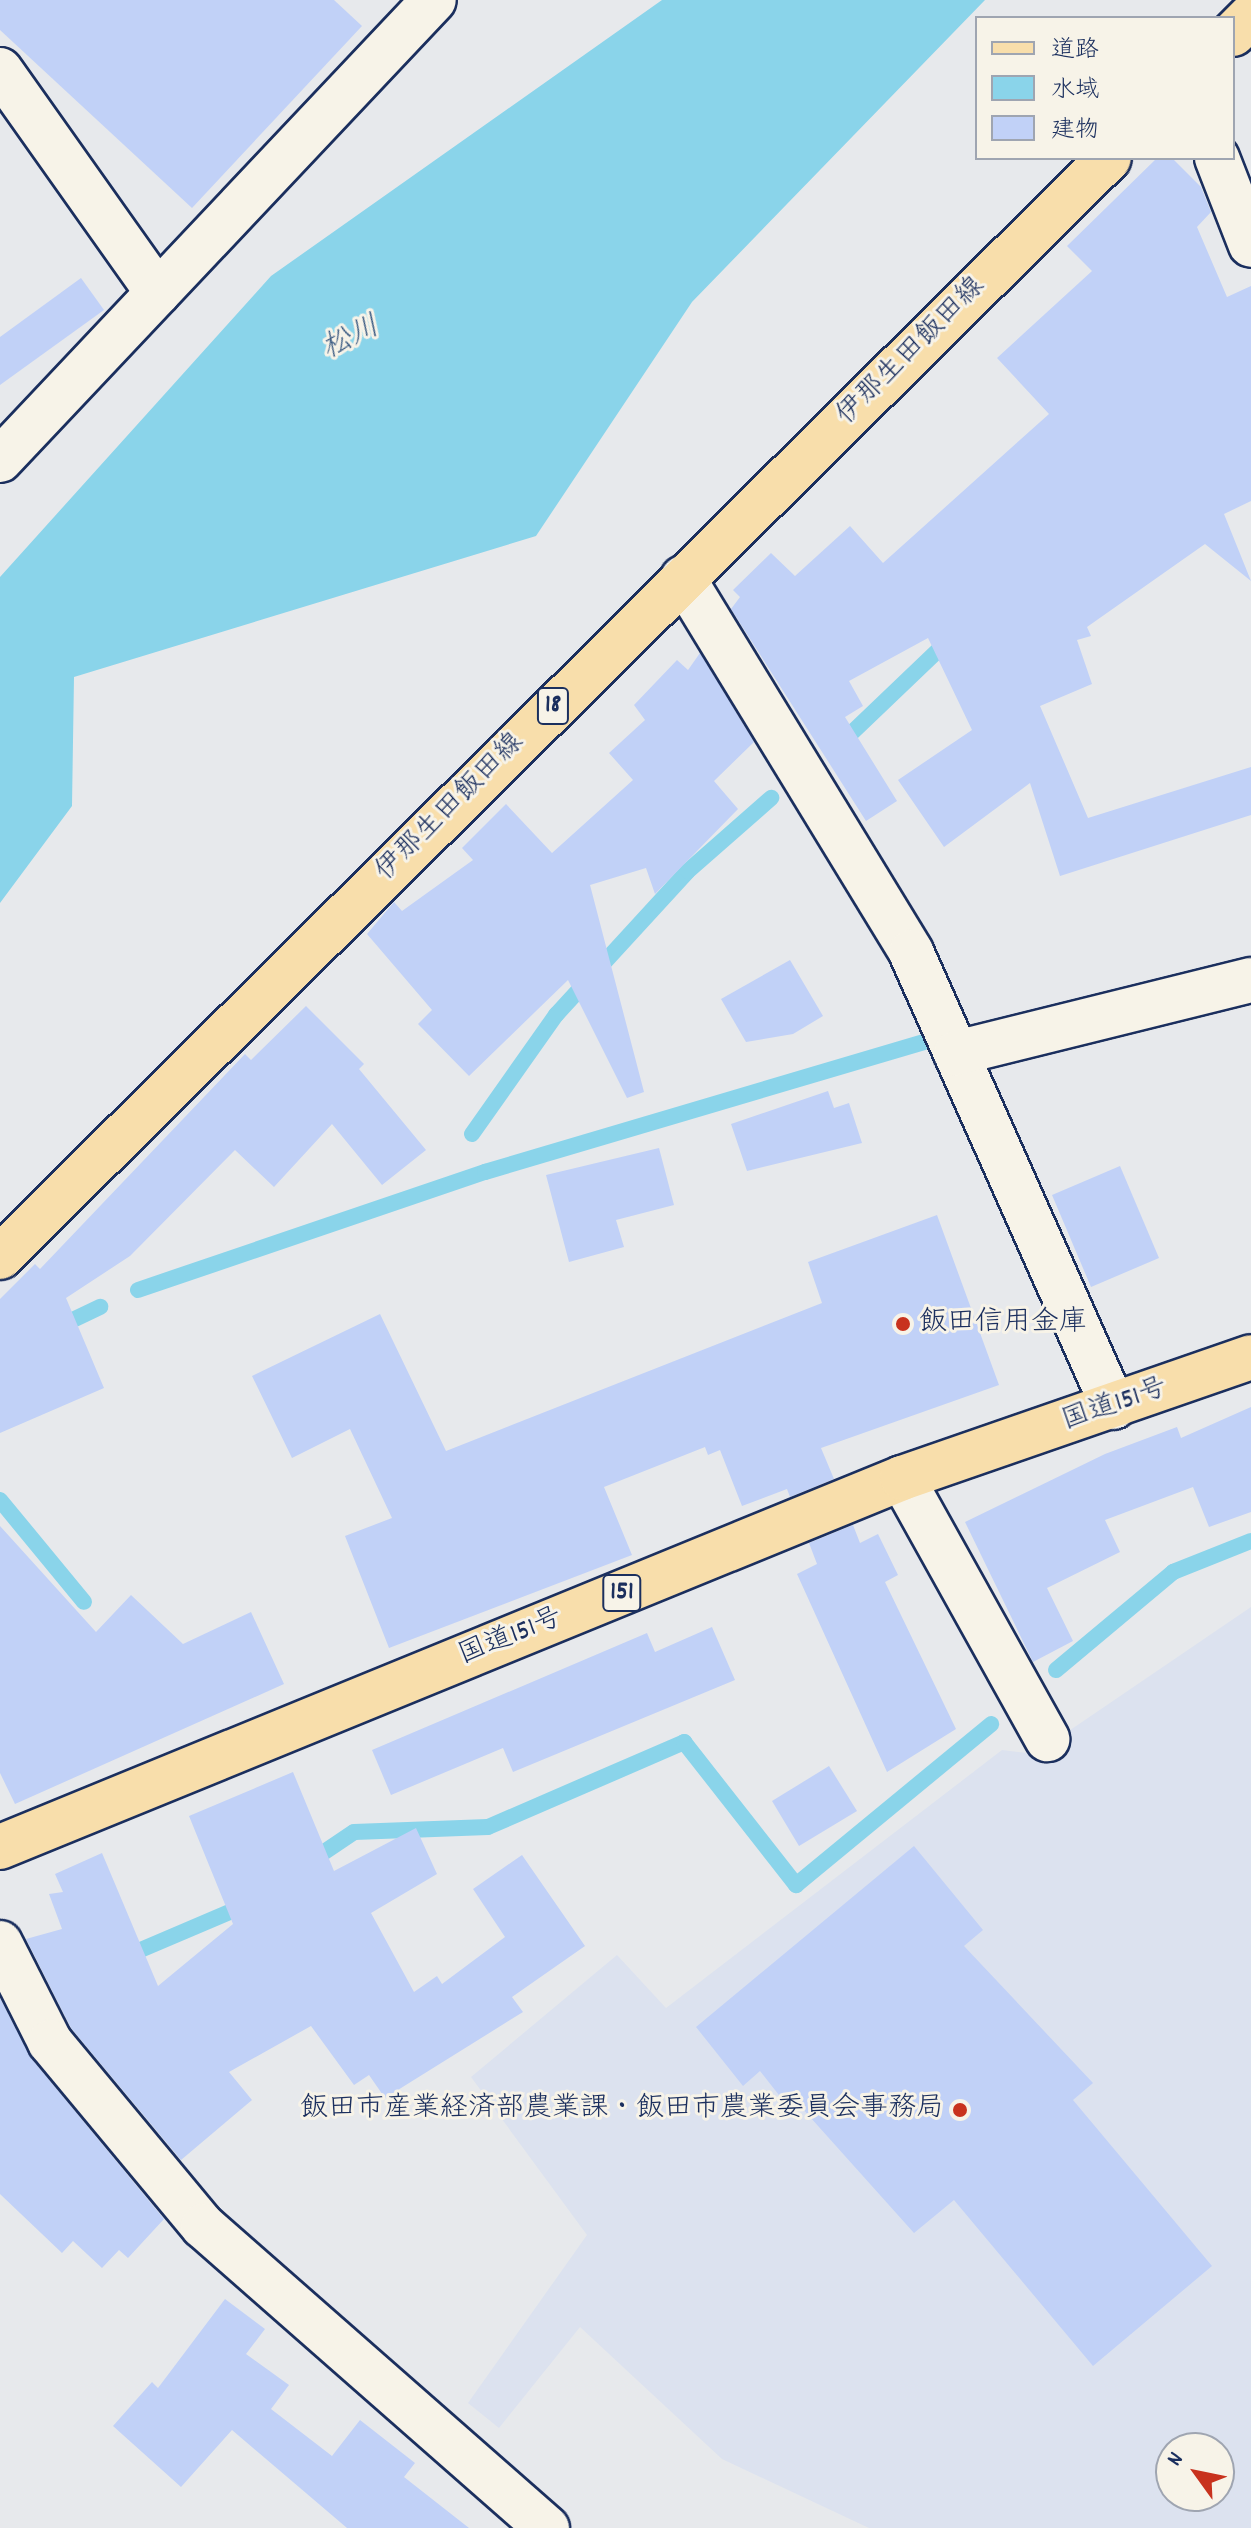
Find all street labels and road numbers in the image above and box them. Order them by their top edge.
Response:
street label: 伊那生田飯田線 [831,271,993,433]
road number: 18 [535,684,571,728]
street label: 伊那生田飯田線 [370,727,532,889]
street label: 国道151号 [1058,1372,1172,1440]
road number: 151 [602,1571,642,1615]
street label: 国道151号 [454,1602,568,1674]

